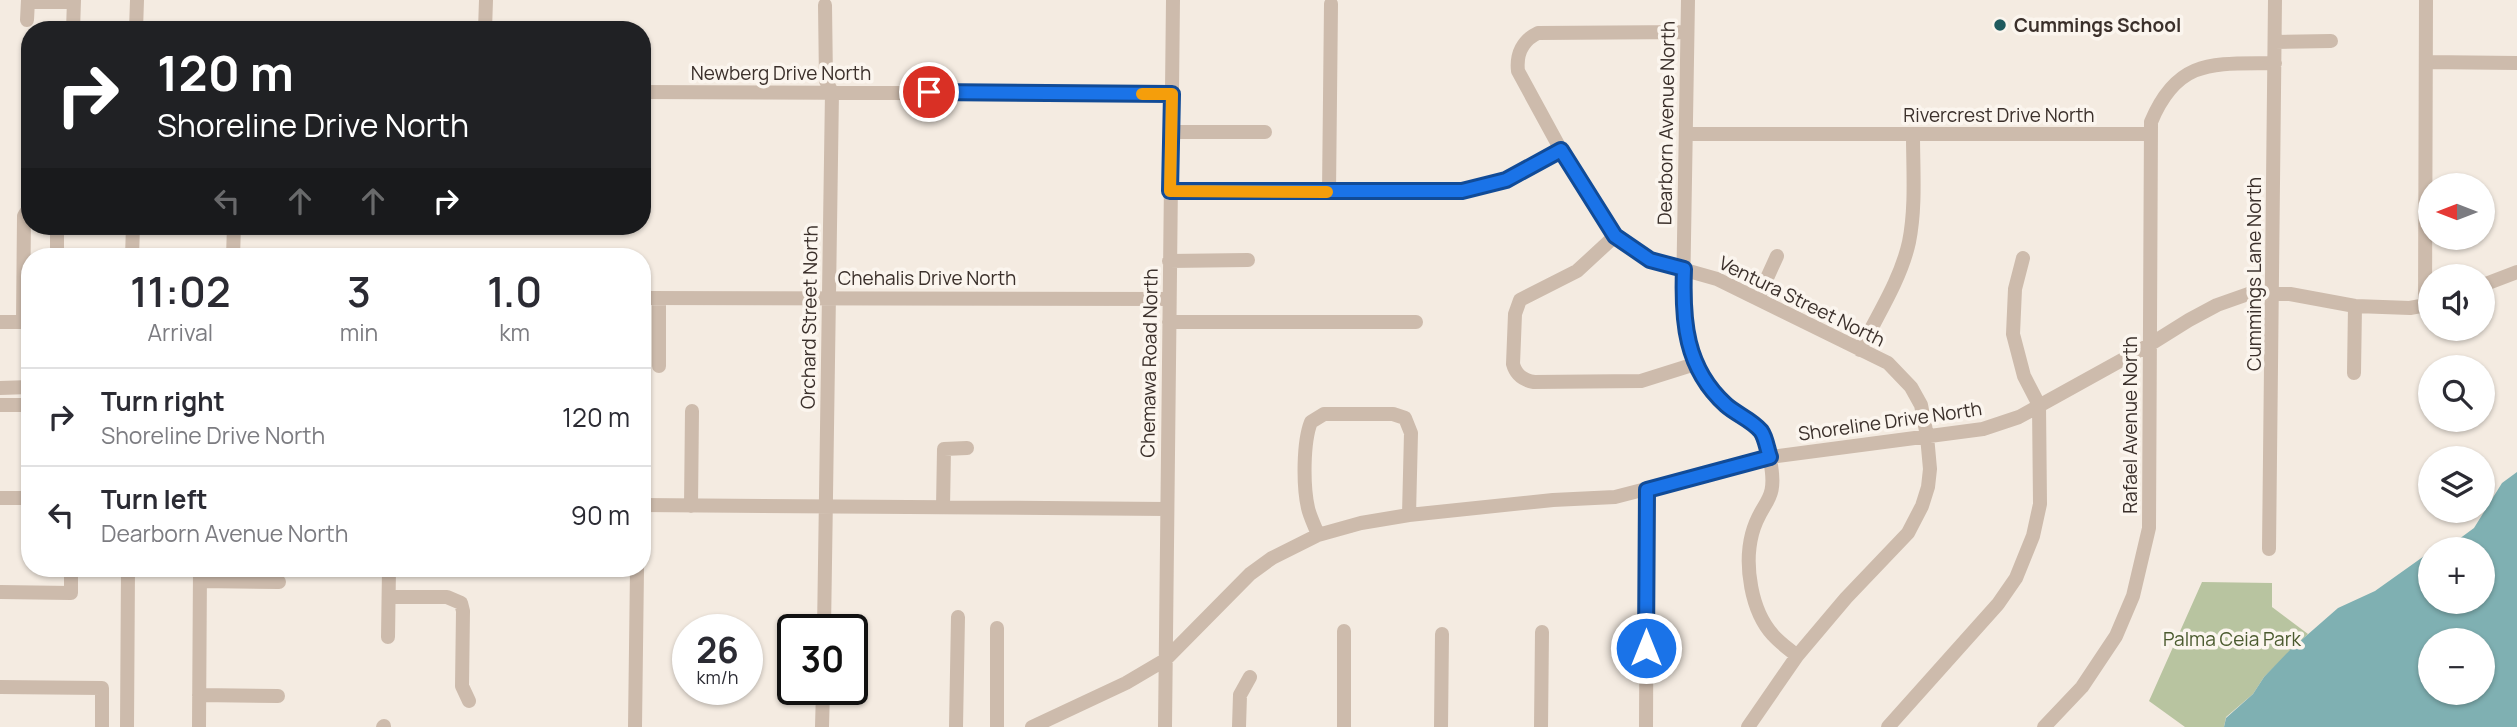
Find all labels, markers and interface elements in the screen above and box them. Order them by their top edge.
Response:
place label: Cummings School [2014,12,2181,38]
marker: Cummings School [1992,17,2008,33]
street label: Dearborn Avenue North [1651,21,1681,225]
text: 120 m [157,39,294,106]
icon: right [42,49,133,140]
street label: Newberg Drive North [691,60,871,86]
pin [899,62,959,122]
icon: arrive [910,73,948,111]
street label: Rivercrest Drive North [1903,102,2095,128]
text: Shoreline Drive North [157,103,469,147]
north arrow [2418,173,2496,250]
map controls [2418,173,2495,705]
street label: Cummings Lane North [2241,177,2267,371]
icon: left [208,182,246,220]
icon: ahead [281,182,319,220]
icon: ahead [354,182,392,220]
icon: right [427,182,465,220]
street label: Orchard Street North [794,225,824,409]
street label: Ventura Street North [1715,249,1889,353]
text: 11:02 [130,262,231,320]
text: 3 [347,262,371,320]
text: 1.0 [487,262,542,320]
button: sound [2418,264,2495,341]
street label: Chehalis Drive North [838,265,1016,291]
street label: Chemawa Road North [1134,268,1164,458]
text: Arrival [147,316,213,348]
text: min [340,316,378,348]
text: km [499,316,530,348]
street label: Rafael Avenue North [2117,336,2143,514]
button: search [2418,355,2495,432]
text: Turn right [101,383,225,419]
street label: Shoreline Drive North [1796,395,1984,447]
icon: right [42,398,80,436]
text: 120 m [562,399,630,435]
text: Shoreline Drive North [101,419,325,451]
button: layers [2418,446,2495,523]
text: Turn left [101,481,208,517]
icon: left [42,496,80,534]
text: 90 m [571,497,630,533]
text: Dearborn Avenue North [101,517,348,549]
button: + [2418,537,2495,614]
position arrow [1609,611,1683,685]
speed limit sign: 30 [777,614,868,705]
text: 26 [696,626,739,674]
park label: Palma Ceia Park [2163,626,2301,652]
button: − [2418,628,2495,705]
text: km/h [697,665,738,689]

